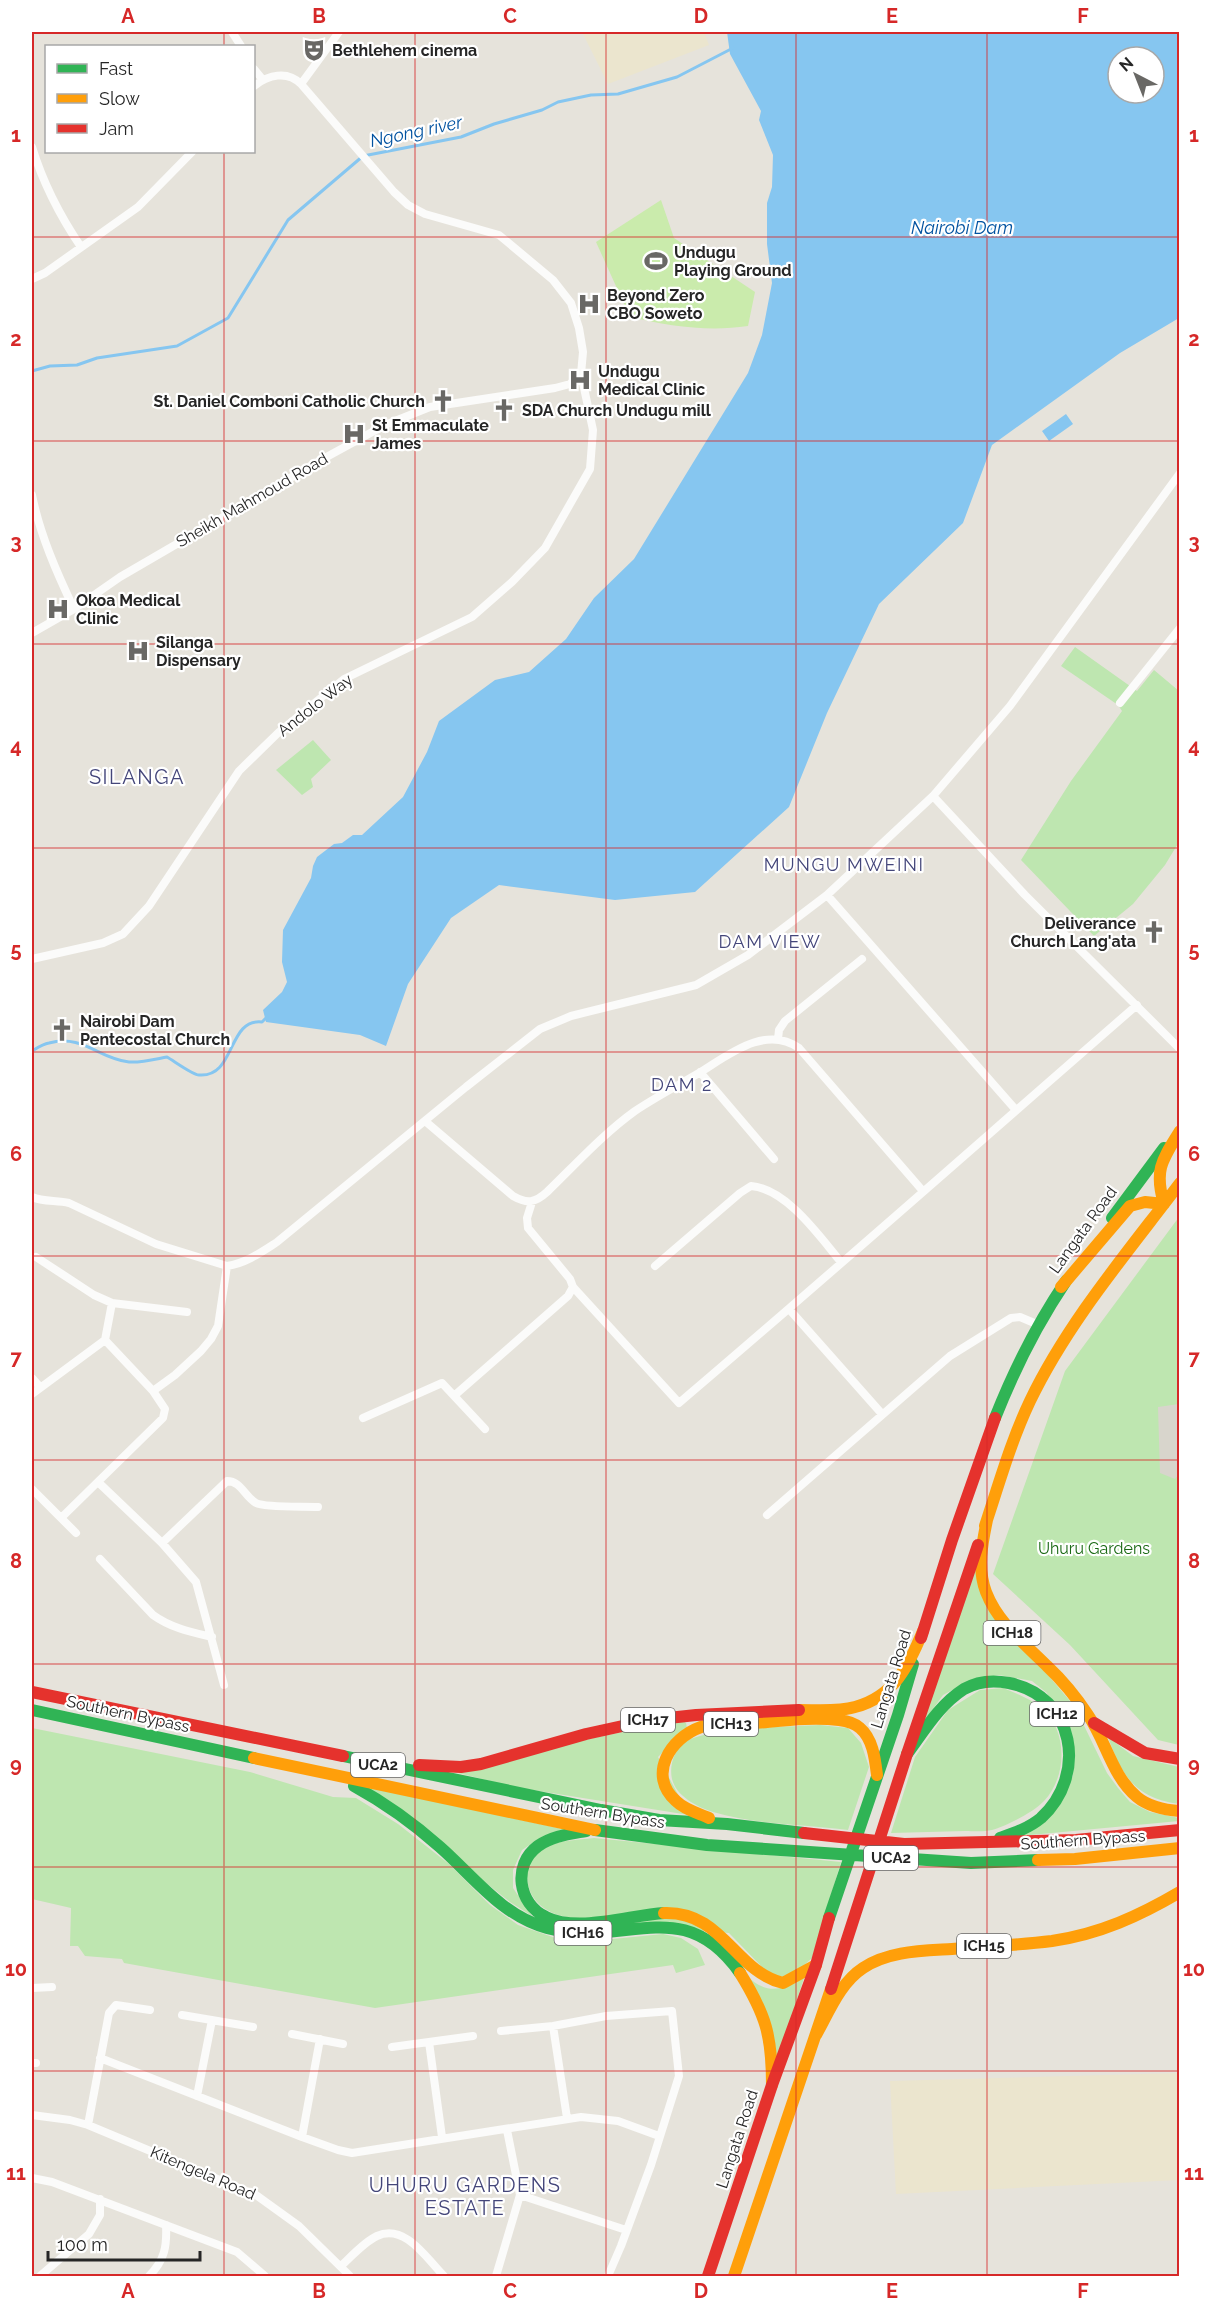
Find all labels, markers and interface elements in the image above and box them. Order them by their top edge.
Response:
text: A [121,4,135,28]
text: B [312,4,326,28]
text: C [503,4,517,28]
text: D [694,4,708,28]
text: E [886,4,898,28]
text: F [1077,4,1089,28]
theatre icon: Bethlehem cinema [301,37,327,63]
place label: Bethlehem cinema [332,41,477,60]
legend [45,45,255,153]
north arrow [1106,45,1166,105]
text: N [1115,53,1137,75]
text: Fast [99,58,133,79]
text: Slow [99,88,140,109]
water label: Ngong river [368,111,465,151]
text: Jam [99,118,134,139]
text: 1 [11,123,21,147]
text: 1 [1189,123,1199,147]
water label: Nairobi Dam [911,217,1013,238]
place label: Undugu Playing Ground [674,243,792,280]
sports icon: Undugu Playing Ground [643,248,669,274]
place label: Beyond Zero CBO Soweto [607,286,705,323]
hospital icon: Beyond Zero CBO Soweto [576,291,602,317]
text: 2 [10,327,22,351]
text: 2 [1188,327,1200,351]
place label: Undugu Medical Clinic [598,362,705,399]
hospital icon: Undugu Medical Clinic [567,367,593,393]
church icon: St. Daniel Comboni Catholic Church [430,388,456,414]
place label: St. Daniel Comboni Catholic Church [154,392,425,411]
church icon: SDA Church Undugu mill [491,397,517,423]
place label: SDA Church Undugu mill [522,401,712,420]
place label: St Emmaculate James [372,416,489,453]
hospital icon: St Emmaculate James [341,421,367,447]
street label: Sheikh Mahmoud Road [173,449,331,551]
text: 3 [10,530,22,554]
text: 3 [1188,530,1200,554]
place label: Okoa Medical Clinic [76,591,181,628]
hospital icon: Okoa Medical Clinic [45,596,71,622]
place label: Silanga Dispensary [156,633,241,670]
hospital icon: Silanga Dispensary [125,638,151,664]
street label: Andolo Way [274,670,357,740]
text: 4 [10,734,22,758]
text: 4 [1188,734,1200,758]
district label: SILANGA [89,765,185,789]
district label: MUNGU MWEINI [764,854,924,875]
place label: Deliverance Church Lang'ata [1010,914,1136,951]
church icon: Deliverance Church Lang'ata [1141,919,1167,945]
district label: DAM VIEW [719,931,821,952]
text: 5 [10,938,22,962]
text: 5 [1188,938,1200,962]
place label: Nairobi Dam Pentecostal Church [80,1012,230,1049]
church icon: Nairobi Dam Pentecostal Church [49,1017,75,1043]
district label: DAM 2 [651,1074,713,1095]
text: 6 [10,1142,22,1166]
text: 6 [1188,1142,1200,1166]
street label: Langata Road [1045,1183,1121,1277]
text: 7 [10,1346,22,1370]
text: 7 [1188,1346,1200,1370]
park label: Uhuru Gardens [1038,1539,1150,1558]
text: 8 [10,1549,22,1573]
text: 8 [1188,1549,1200,1573]
road number: ICH18 [984,1621,1040,1645]
street label: Langata Road [867,1627,915,1731]
street label: Southern Bypass [65,1692,191,1736]
road number: ICH12 [1030,1702,1084,1726]
road number: ICH17 [621,1708,675,1732]
road number: ICH13 [704,1712,758,1736]
text: 9 [10,1753,22,1777]
road number: UCA2 [351,1753,405,1777]
text: 9 [1188,1753,1200,1777]
street label: Southern Bypass [540,1794,667,1832]
street label: Southern Bypass [1020,1826,1146,1854]
road number: UCA2 [864,1846,918,1870]
road number: ICH16 [554,1921,612,1945]
road number: ICH15 [957,1934,1011,1958]
text: 10 [5,1957,27,1981]
text: 10 [1183,1957,1205,1981]
street label: Langata Road [712,2087,762,2191]
street label: Kitengela Road [147,2142,259,2204]
text: 11 [6,2161,26,2185]
text: 11 [1184,2161,1204,2185]
district label: UHURU GARDENS ESTATE [369,2173,561,2220]
scale bar [48,2224,200,2262]
text: 100 m [57,2234,108,2255]
text: A [121,2279,135,2303]
text: B [312,2279,326,2303]
text: C [503,2279,517,2303]
text: D [694,2279,708,2303]
text: E [886,2279,898,2303]
text: F [1077,2279,1089,2303]

